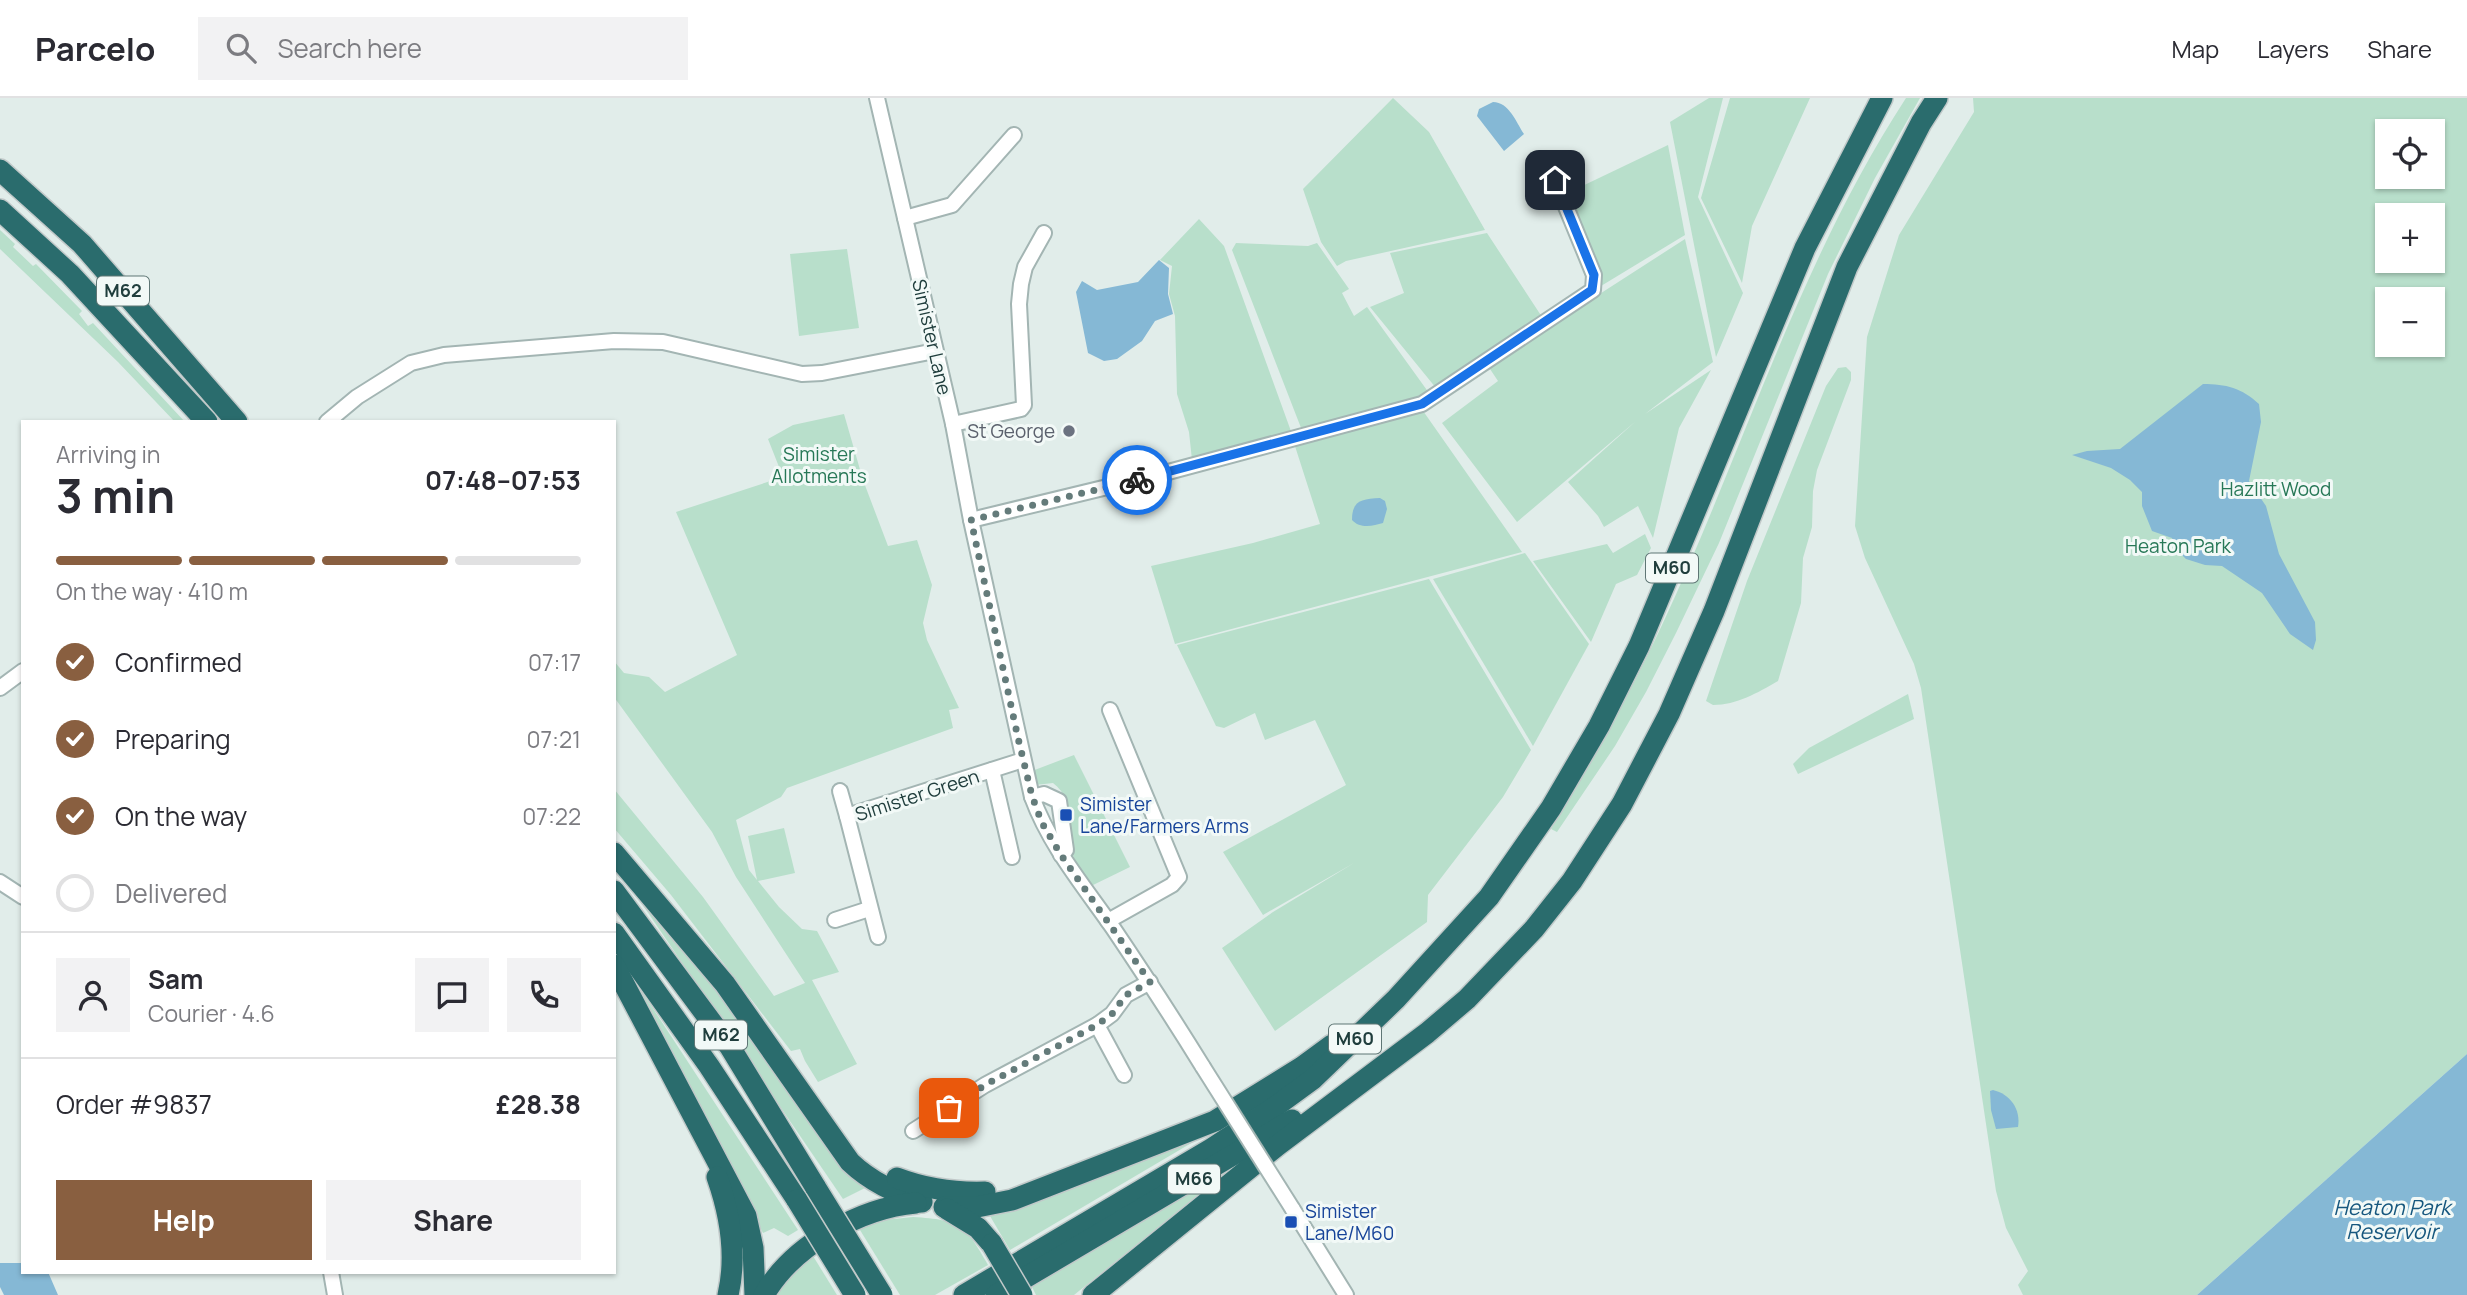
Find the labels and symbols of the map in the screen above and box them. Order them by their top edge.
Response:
pin [1525,150,1585,210]
road number: M62 [97,276,149,306]
street label: Simister Lane [906,276,958,398]
place label: St George [967,418,1055,444]
marker: St George [1061,423,1077,439]
park label: Simister Allotments [771,441,867,489]
courier [1102,445,1172,515]
park label: Hazlitt Wood [2221,476,2331,502]
park label: Heaton Park [2125,533,2232,559]
road number: M60 [1646,554,1698,582]
street label: Simister Green [852,763,982,827]
place label: Simister Lane/Farmers Arms [1080,791,1249,839]
marker: Simister Lane/Farmers Arms [1058,807,1074,823]
road number: M62 [695,1020,747,1050]
road number: M60 [1329,1024,1381,1054]
pin [919,1078,979,1138]
road number: M66 [1168,1164,1220,1194]
water label: Heaton Park Reservoir [2333,1193,2453,1245]
place label: Simister Lane/M60 [1305,1198,1394,1246]
marker: Simister Lane/M60 [1283,1214,1299,1230]

